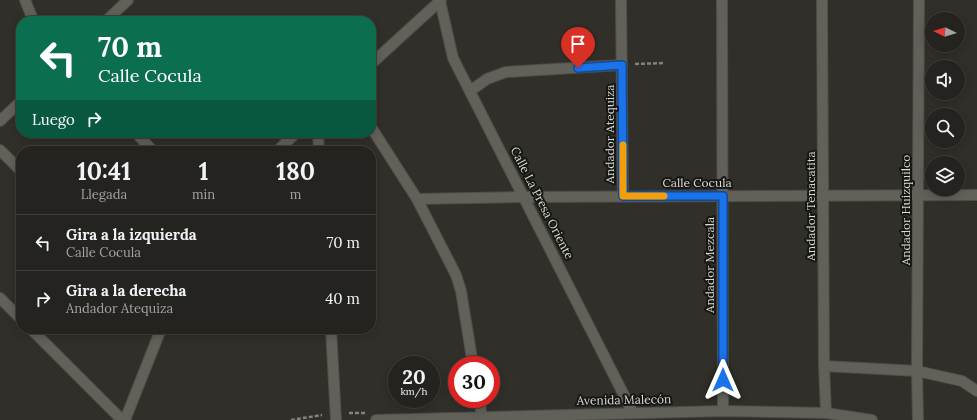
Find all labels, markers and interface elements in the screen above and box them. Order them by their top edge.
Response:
north arrow [925,12,965,52]
map controls [925,12,965,196]
pin [561,27,595,68]
text: 70 m [98,29,162,65]
icon: left [32,32,84,84]
icon: arrive [567,33,589,55]
button: sound [925,60,965,100]
text: Calle Cocula [98,64,202,87]
street label: Andador Atequiza [602,84,617,185]
icon: right [83,108,105,130]
button: search [925,108,965,148]
text: Luego [32,110,75,129]
street label: Calle La Presa Oriente [508,144,578,262]
street label: Andador Tenacatita [803,151,818,262]
street label: Andador Huizquilco [898,155,913,266]
text: 10:41 [77,156,131,187]
text: 1 [199,156,208,187]
text: 180 [276,156,315,187]
button: layers [925,156,965,196]
street label: Calle Cocula [662,175,732,190]
text: Llegada [81,186,127,203]
text: min [192,186,215,203]
text: m [290,186,301,203]
street label: Andador Mezcala [702,217,717,314]
text: Gira a la izquierda [66,225,197,244]
icon: left [32,232,54,254]
text: 70 m [326,233,360,252]
text: Calle Cocula [66,244,141,261]
text: Gira a la derecha [66,281,186,300]
icon: right [32,288,54,310]
text: 40 m [325,289,360,308]
text: Andador Atequiza [66,300,173,317]
speed limit sign: 30 [448,356,500,408]
position arrow [702,359,744,401]
text: 20 [402,364,426,389]
text: km/h [400,385,428,398]
street label: Avenida Malecón [576,391,671,408]

